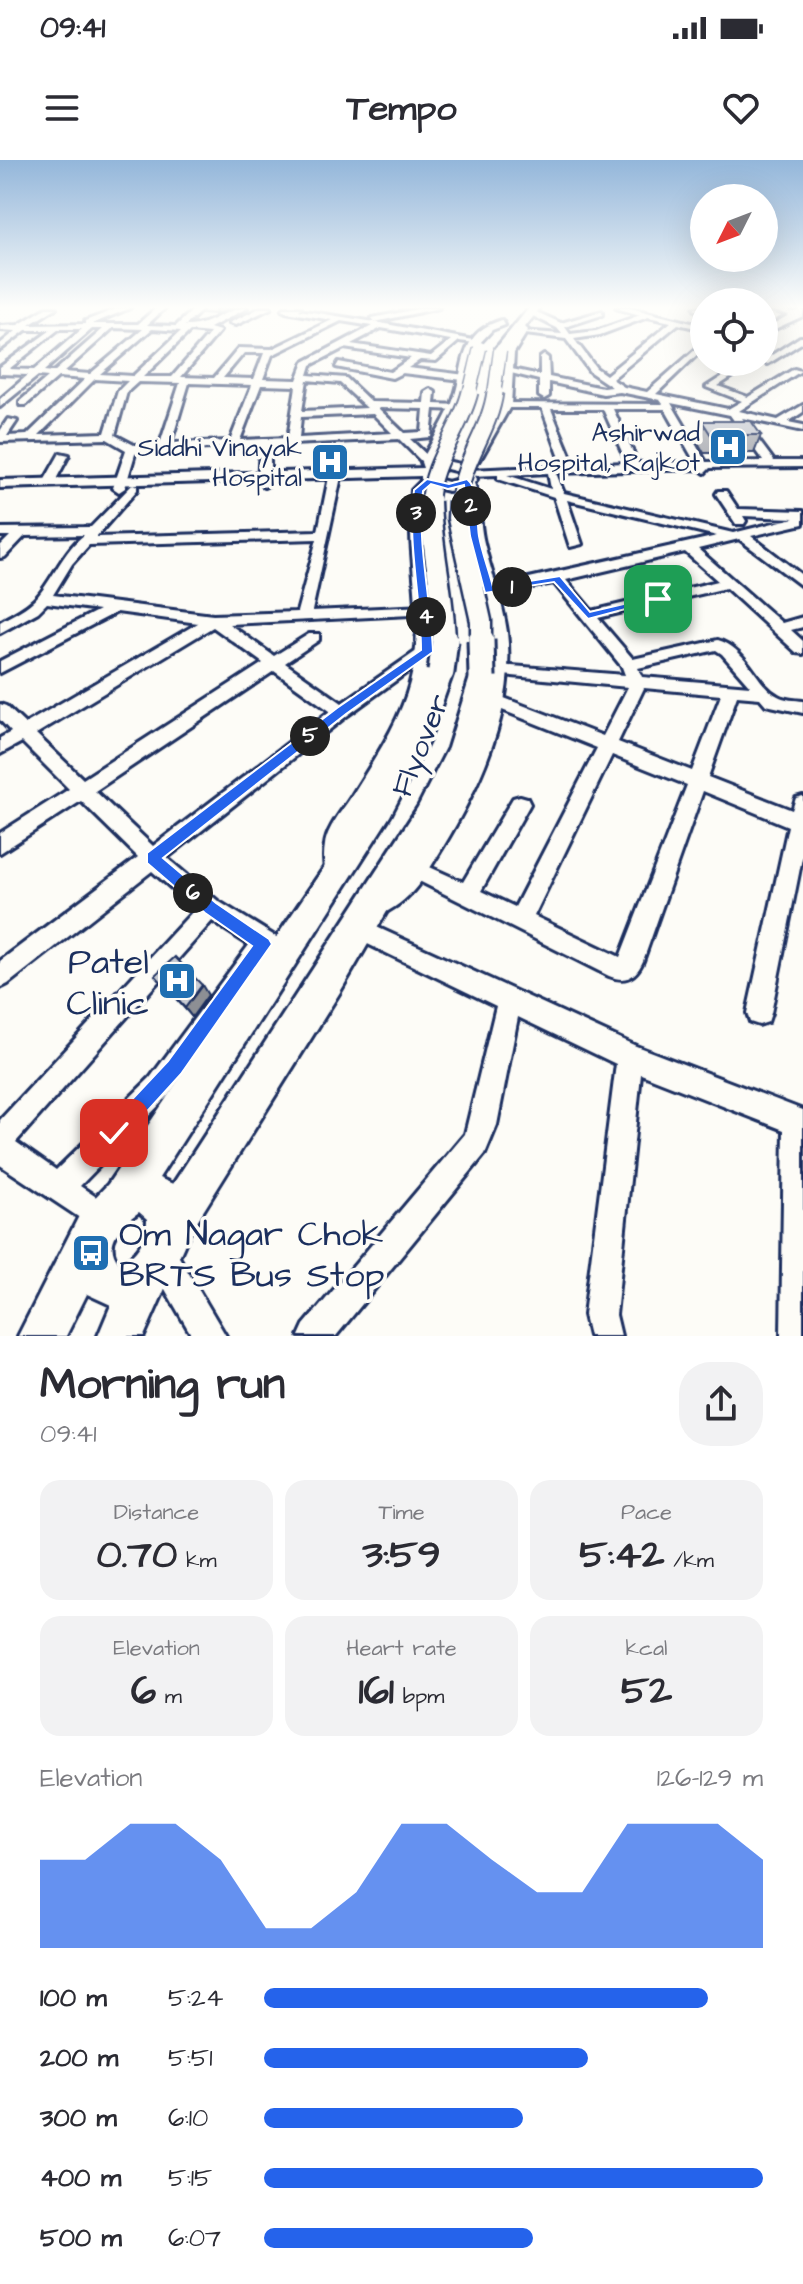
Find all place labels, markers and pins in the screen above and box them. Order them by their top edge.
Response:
place label: Ashirwad Hospital, Rajkot [518,415,700,481]
hospital icon: Ashirwad Hospital, Rajkot [707,426,749,468]
place label: Siddhi Vinayak Hospital [138,430,302,496]
hospital icon: Siddhi Vinayak Hospital [309,441,351,483]
pin: 2 [451,486,491,526]
pin: 3 [396,493,436,533]
pin [624,565,692,633]
pin: 1 [492,567,532,607]
pin: 4 [406,597,446,637]
pin: 5 [290,716,330,756]
pin: 6 [173,873,213,913]
place label: Patel Clinic [66,937,149,1029]
hospital icon: Patel Clinic [156,960,198,1002]
pin [80,1099,148,1167]
place label: Om Nagar Chok BRTS Bus Stop [119,1209,385,1301]
bus stop icon: Om Nagar Chok BRTS Bus Stop [70,1232,112,1274]

